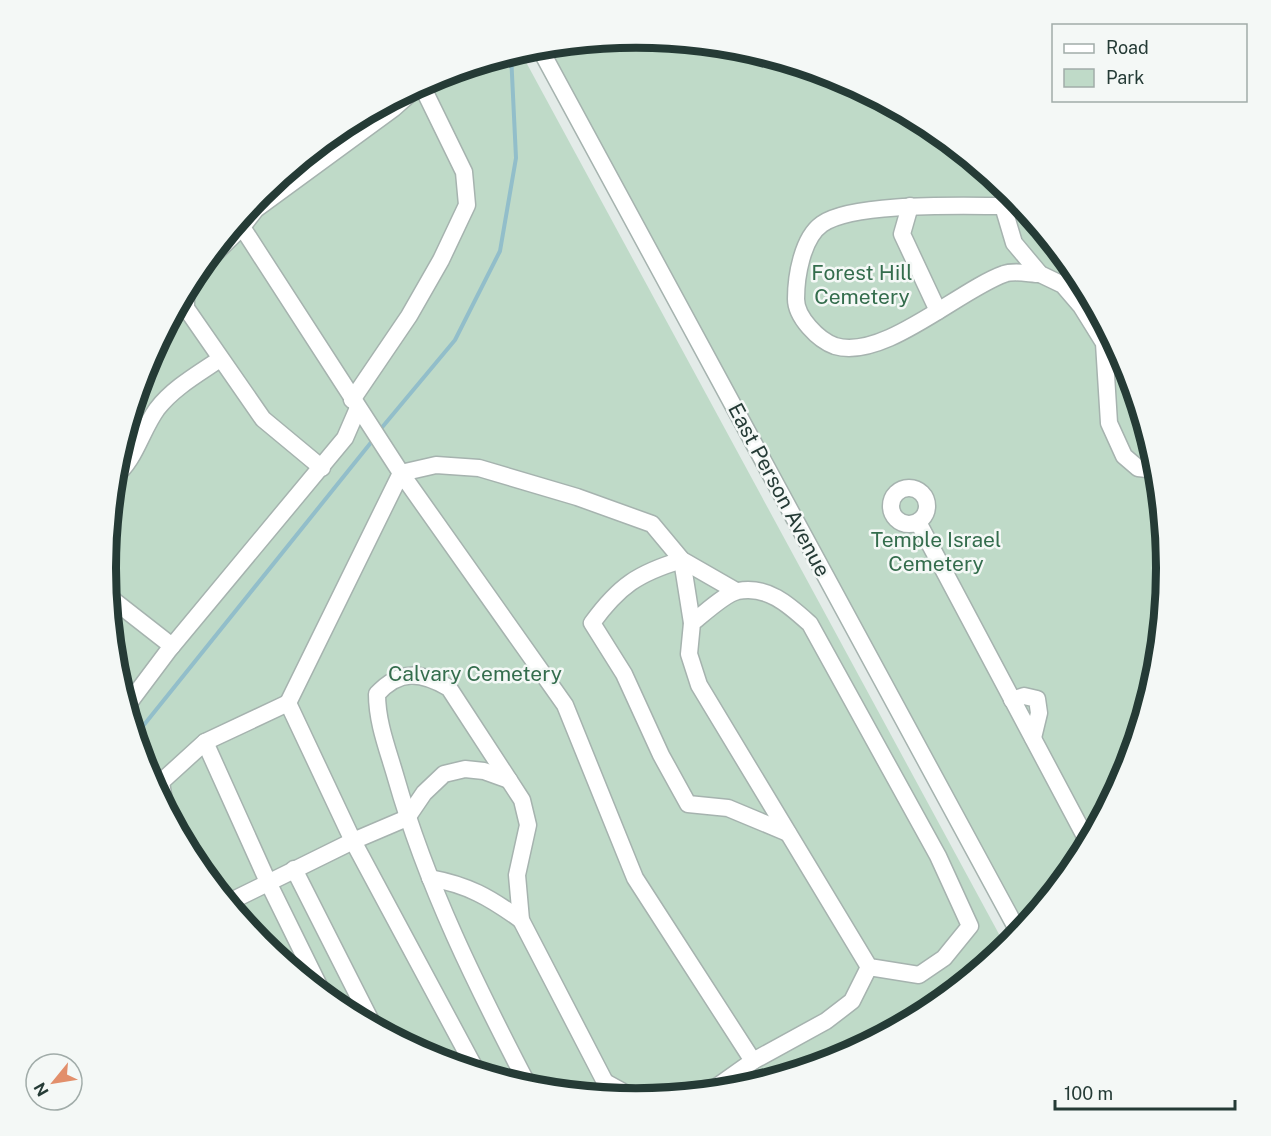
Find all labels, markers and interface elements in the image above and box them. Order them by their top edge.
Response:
legend [1052,24,1247,102]
text: Road [1106,37,1149,58]
text: Park [1106,67,1144,88]
park label: Forest Hill Cemetery [811,260,913,309]
street label: East Person Avenue [723,399,836,581]
park label: Temple Israel Cemetery [871,527,1001,576]
park label: Calvary Cemetery [388,661,562,686]
north arrow [24,1052,84,1112]
scale bar [1055,1073,1235,1111]
text: N [30,1079,53,1099]
text: 100 m [1064,1083,1113,1104]

